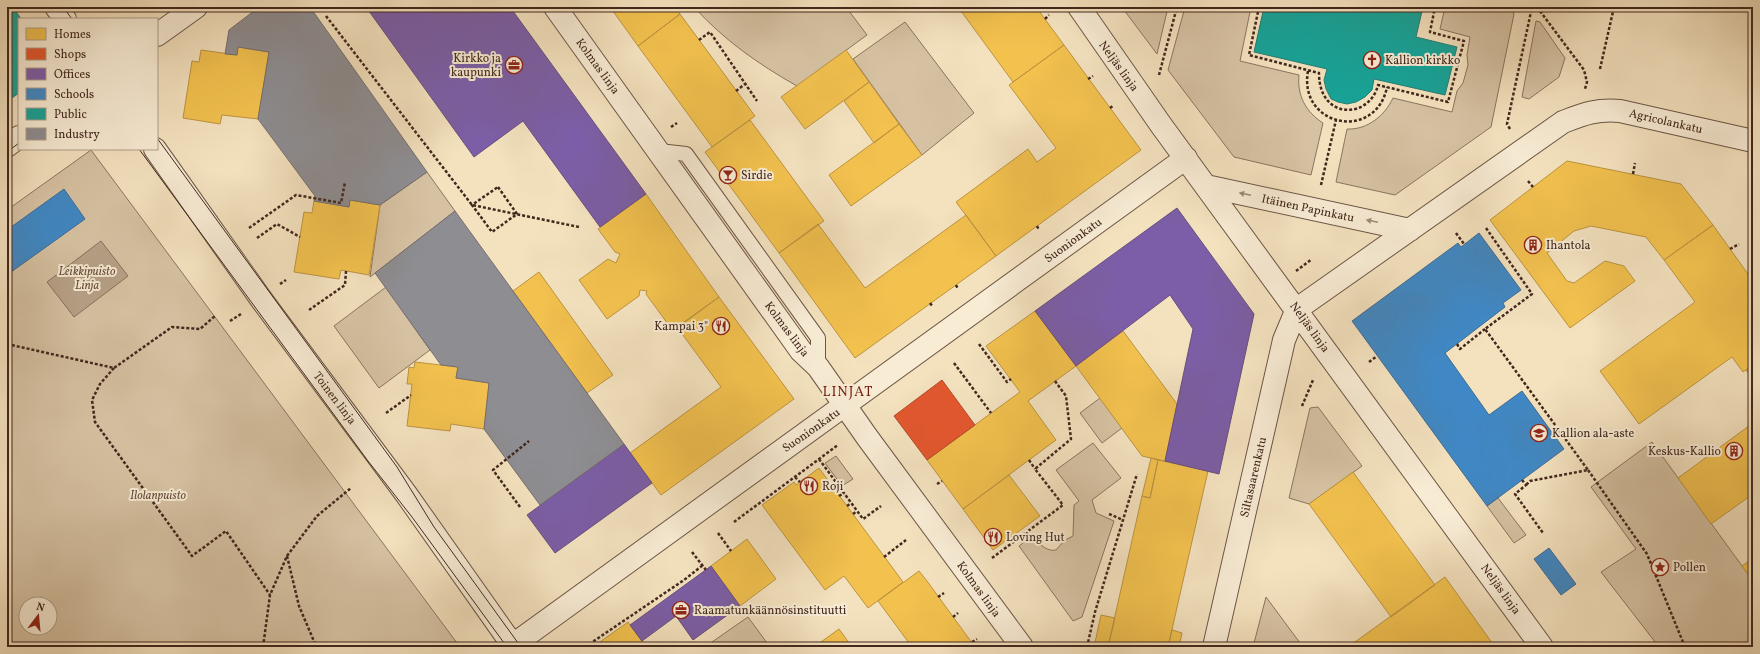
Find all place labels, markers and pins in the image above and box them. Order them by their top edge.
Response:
church icon: Kallion kirkko [1362,50,1382,70]
place label: Kirkko ja kaupunki [451,51,501,81]
place label: Kallion kirkko [1385,53,1460,69]
office icon: Kirkko ja kaupunki [504,55,524,75]
bar icon: Sirdie [718,165,738,185]
place label: Sirdie [741,168,773,184]
building icon: Ihantola [1523,235,1543,255]
place label: Ihantola [1546,238,1590,254]
restaurant icon: Kampai 3" [711,316,731,336]
place label: Kampai 3" [654,319,708,335]
school or university icon: Kallion ala-aste [1529,423,1549,443]
place label: Kallion ala-aste [1552,426,1635,442]
building icon: Keskus-Kallio [1724,441,1744,461]
place label: Keskus-Kallio [1648,444,1721,460]
restaurant icon: Roji [799,476,819,496]
place label: Roji [822,479,844,495]
restaurant icon: Loving Hut [983,527,1003,547]
place label: Loving Hut [1006,530,1065,546]
place icon: Pollen [1650,557,1670,577]
place label: Pollen [1673,560,1706,576]
office icon: Raamatunkäännösinstituutti [671,600,691,620]
place label: Raamatunkäännösinstituutti [694,603,847,619]

